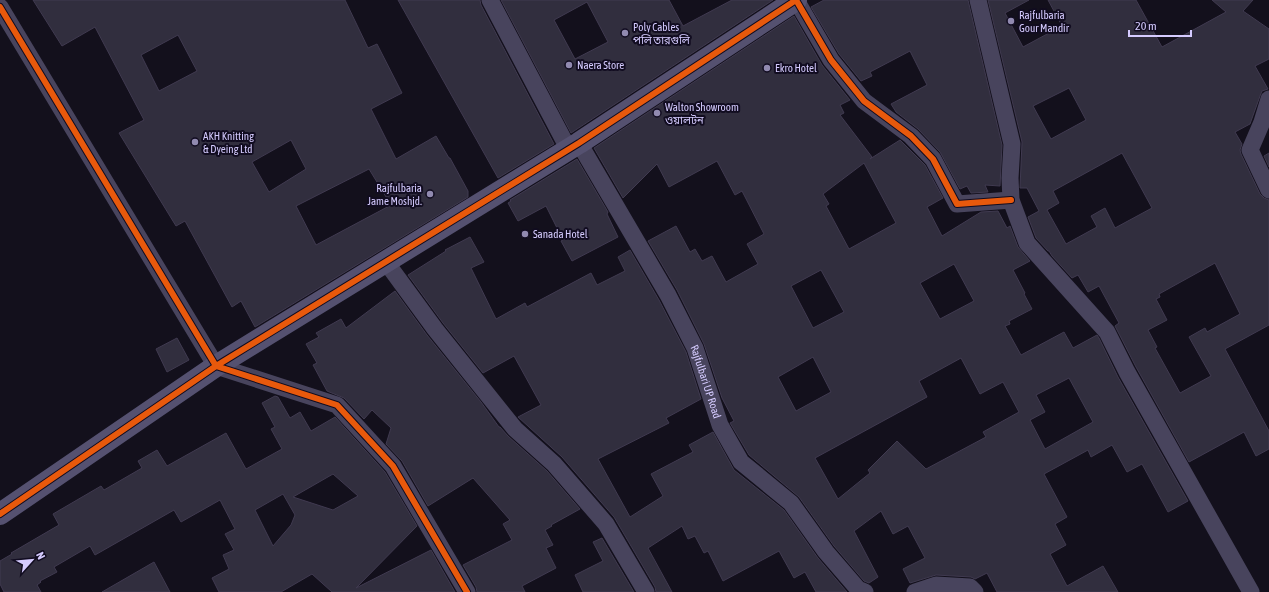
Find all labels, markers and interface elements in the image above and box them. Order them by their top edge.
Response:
place label: Rajfulbaria Gour Mandir [1019,9,1070,34]
scale bar [1129,12,1191,38]
marker: Rajfulbaria Gour Mandir [1006,16,1016,26]
text: 20 m [1135,19,1157,33]
place label: Poly Cables পলি তারগুলি [633,21,691,46]
marker: Poly Cables পলি তারগুলি [620,28,630,38]
place label: Naera Store [577,59,624,71]
marker: Naera Store [564,60,574,70]
place label: Ekro Hotel [775,62,817,74]
marker: Ekro Hotel [762,63,772,73]
place label: Walton Showroom ওয়ালটন [665,101,739,126]
marker: Walton Showroom ওয়ালটন [652,108,662,118]
place label: AKH Knitting & Dyeing Ltd [203,130,254,155]
marker: AKH Knitting & Dyeing Ltd [190,137,200,147]
place label: Rajfulbaria Jame Moshjd. [367,182,422,207]
marker: Rajfulbaria Jame Moshjd. [425,189,435,199]
place label: Sanada Hotel [533,228,588,240]
marker: Sanada Hotel [520,229,530,239]
street label: Rajfulbari UP Road [688,343,723,420]
north arrow [12,540,52,580]
text: N [34,550,48,561]

